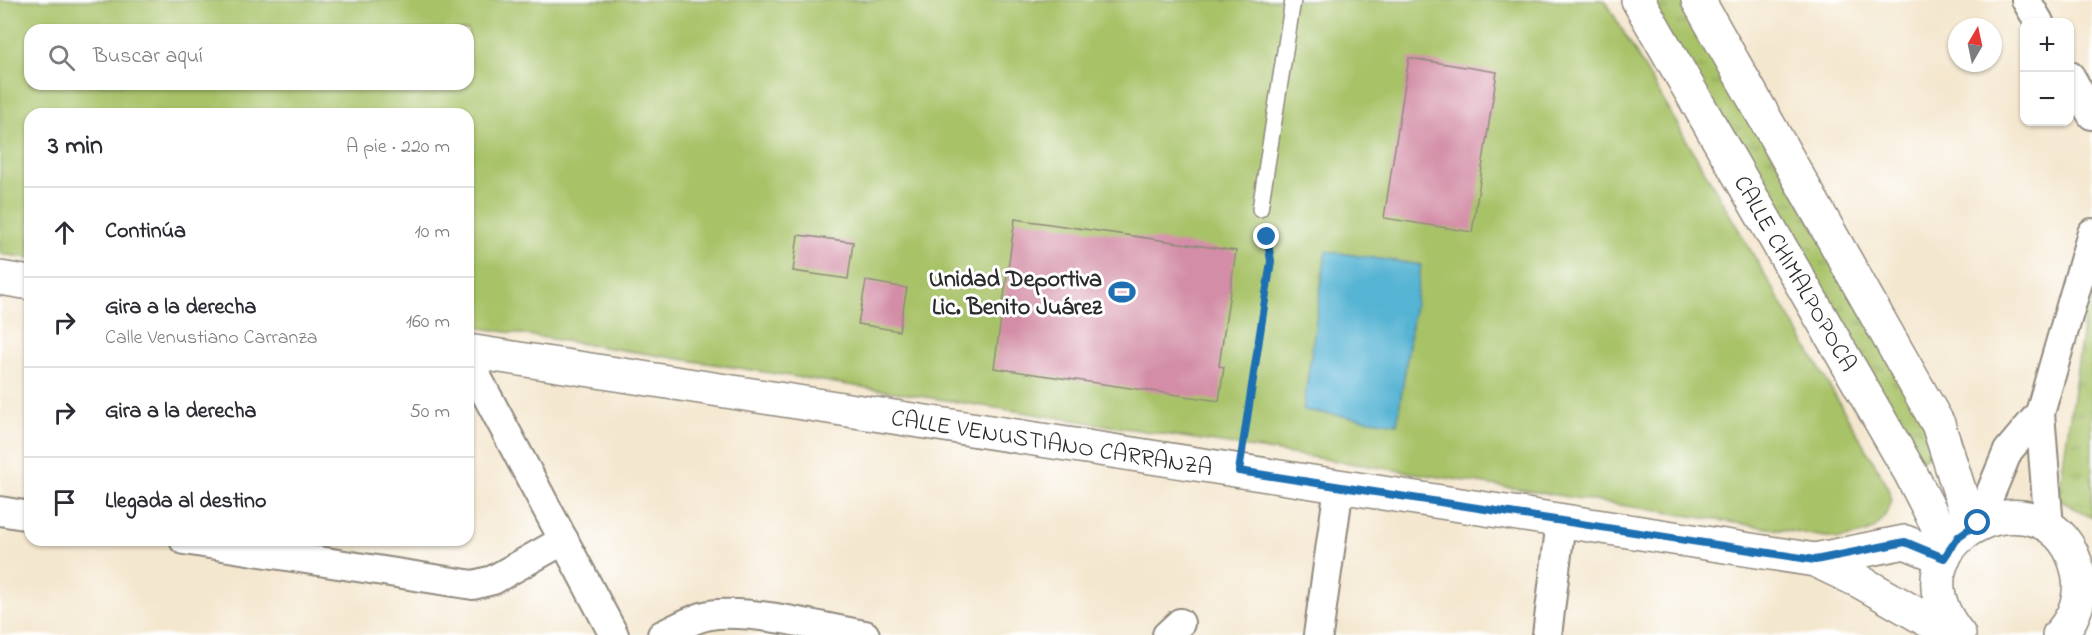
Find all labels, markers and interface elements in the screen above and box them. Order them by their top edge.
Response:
north arrow [1948,18,2002,72]
map controls [2020,18,2074,126]
button: + [2020,18,2074,72]
search box [24,24,474,90]
icon: search [45,41,78,74]
text: Buscar aquí [93,41,203,73]
button: − [2020,72,2074,126]
text: 3 min [48,128,103,166]
text: A pie · 220 m [346,133,450,162]
street label: CALLE CHIMALPOPOCA [1723,170,1864,379]
icon: ahead [48,216,81,249]
text: Continúa [105,216,186,248]
text: 10 m [414,218,450,247]
route end [1253,223,1279,249]
place label: Unidad Deportiva Lic. Benito Juárez [929,263,1103,326]
sports icon: Unidad Deportiva Lic. Benito Juárez [1107,277,1137,307]
text: Gira a la derecha [105,292,256,324]
icon: right [48,306,81,339]
text: 160 m [406,308,450,337]
text: Calle Venustiano Carranza [105,324,318,353]
icon: right [48,396,81,429]
text: Gira a la derecha [105,396,256,428]
text: 50 m [409,398,450,427]
street label: CALLE VENUSTIANO CARRANZA [888,402,1215,487]
icon: arrive [48,486,81,519]
text: Llegada al destino [105,486,266,518]
route start [1964,509,1990,535]

